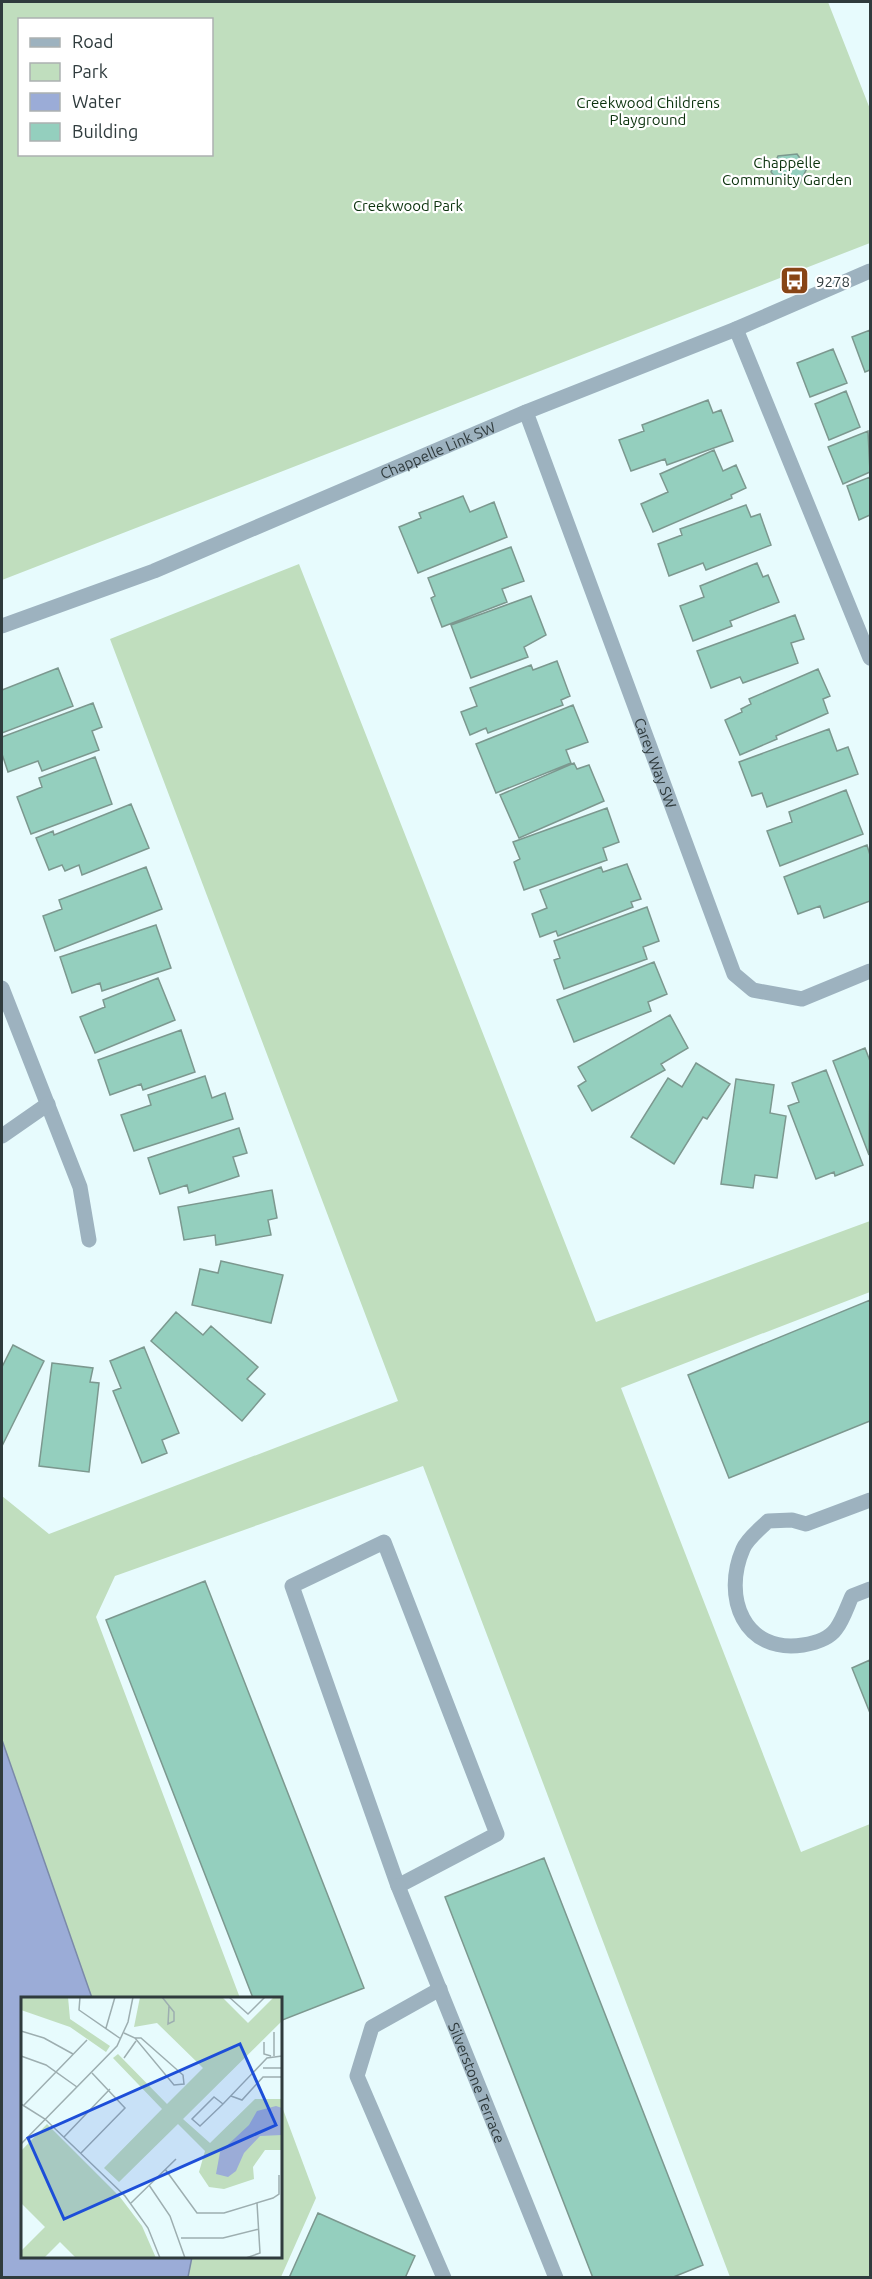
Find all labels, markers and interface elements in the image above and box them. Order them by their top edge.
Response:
legend [18,18,213,156]
text: Road [72,31,114,51]
text: Park [72,61,108,81]
text: Water [72,91,122,111]
park label: Creekwood Childrens Playground [576,94,720,128]
text: Building [72,121,138,141]
park label: Chappelle Community Garden [722,154,852,188]
park label: Creekwood Park [353,197,464,214]
bus stop icon: 9278 [779,265,811,297]
place label: 9278 [816,273,850,290]
street label: Chappelle Link SW [377,418,498,482]
street label: Carey Way SW [631,715,680,810]
inset map [21,1997,282,2258]
street label: Silverstone Terrace [445,2020,509,2145]

